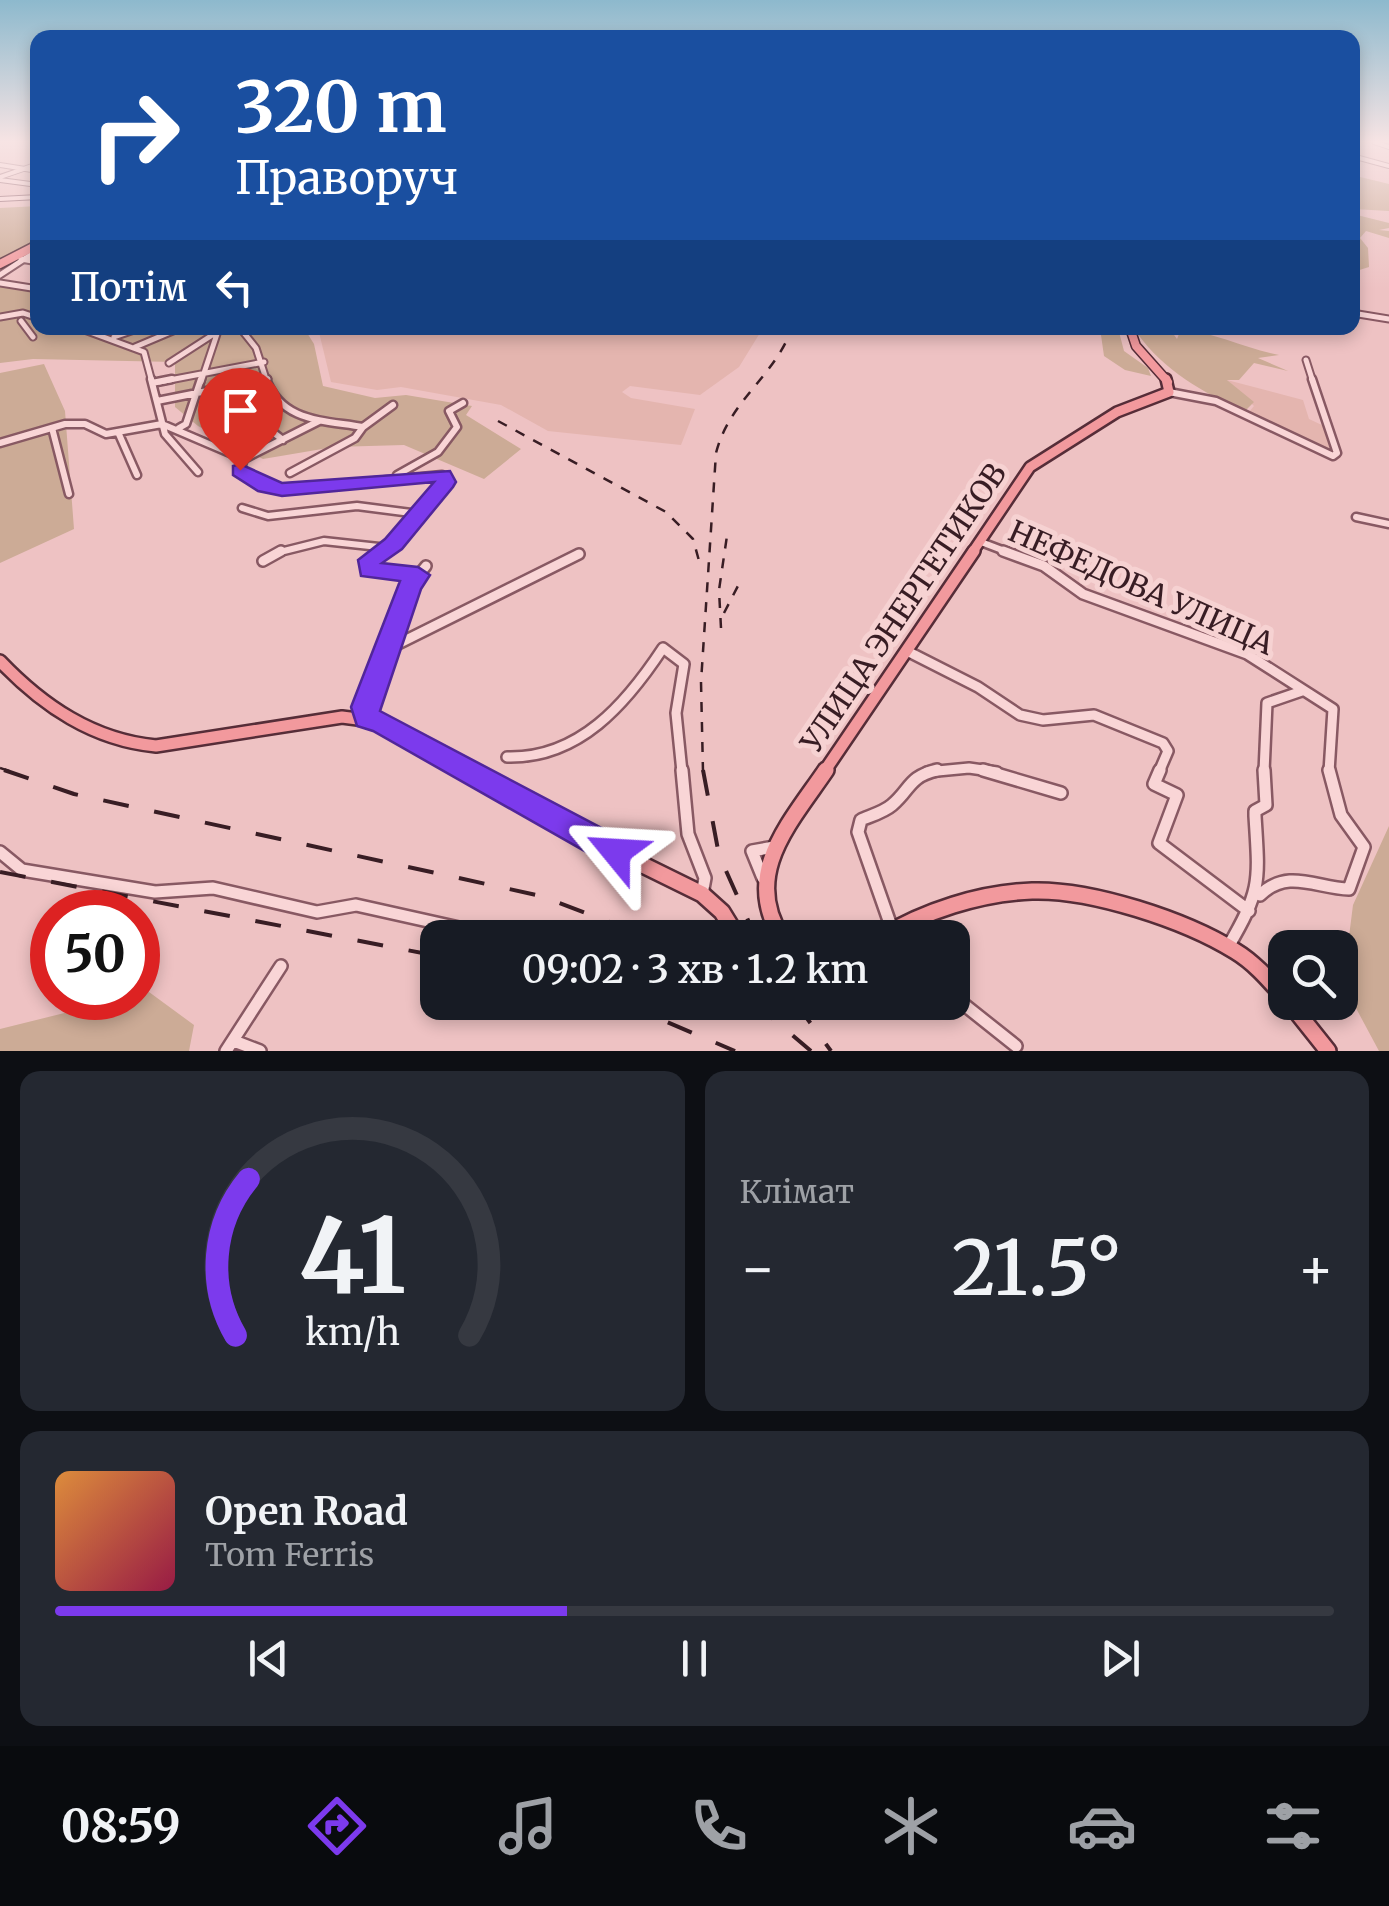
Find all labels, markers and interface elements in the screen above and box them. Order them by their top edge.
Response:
text: 320 m [235,63,447,151]
icon: right [70,70,200,200]
text: Праворуч [235,150,458,206]
icon: left [207,260,262,315]
text: Потім [70,264,187,311]
pin [198,368,283,471]
icon: arrive [213,383,268,438]
street label: УЛИЦА ЭНЕРГЕТИКОВ [792,456,1014,760]
street label: НЕФЕДОВА УЛИЦА [1003,512,1281,663]
position arrow [564,800,668,904]
speed limit sign: 50 [30,890,160,1020]
map controls [1268,930,1358,1020]
button: search [1268,930,1358,1020]
text: 09:02 · 3 хв · 1.2 km [522,946,868,993]
text: Клімат [740,1172,854,1212]
text: 41 [298,1191,406,1321]
text: 21.5° [952,1221,1122,1315]
text: − [740,1234,776,1303]
text: + [1297,1234,1334,1303]
text: km/h [305,1310,400,1355]
text: Open Road [205,1488,408,1535]
text: Tom Ferris [205,1535,374,1575]
icon: previous [241,1631,296,1686]
icon: pause [667,1631,722,1686]
icon: next [1093,1631,1148,1686]
icon: directions [302,1791,372,1861]
icon: music [493,1791,563,1861]
icon: phone [684,1791,754,1861]
icon: climate [876,1791,946,1861]
icon: car [1067,1791,1137,1861]
icon: filters [1258,1791,1328,1861]
text: 08:59 [61,1798,181,1854]

